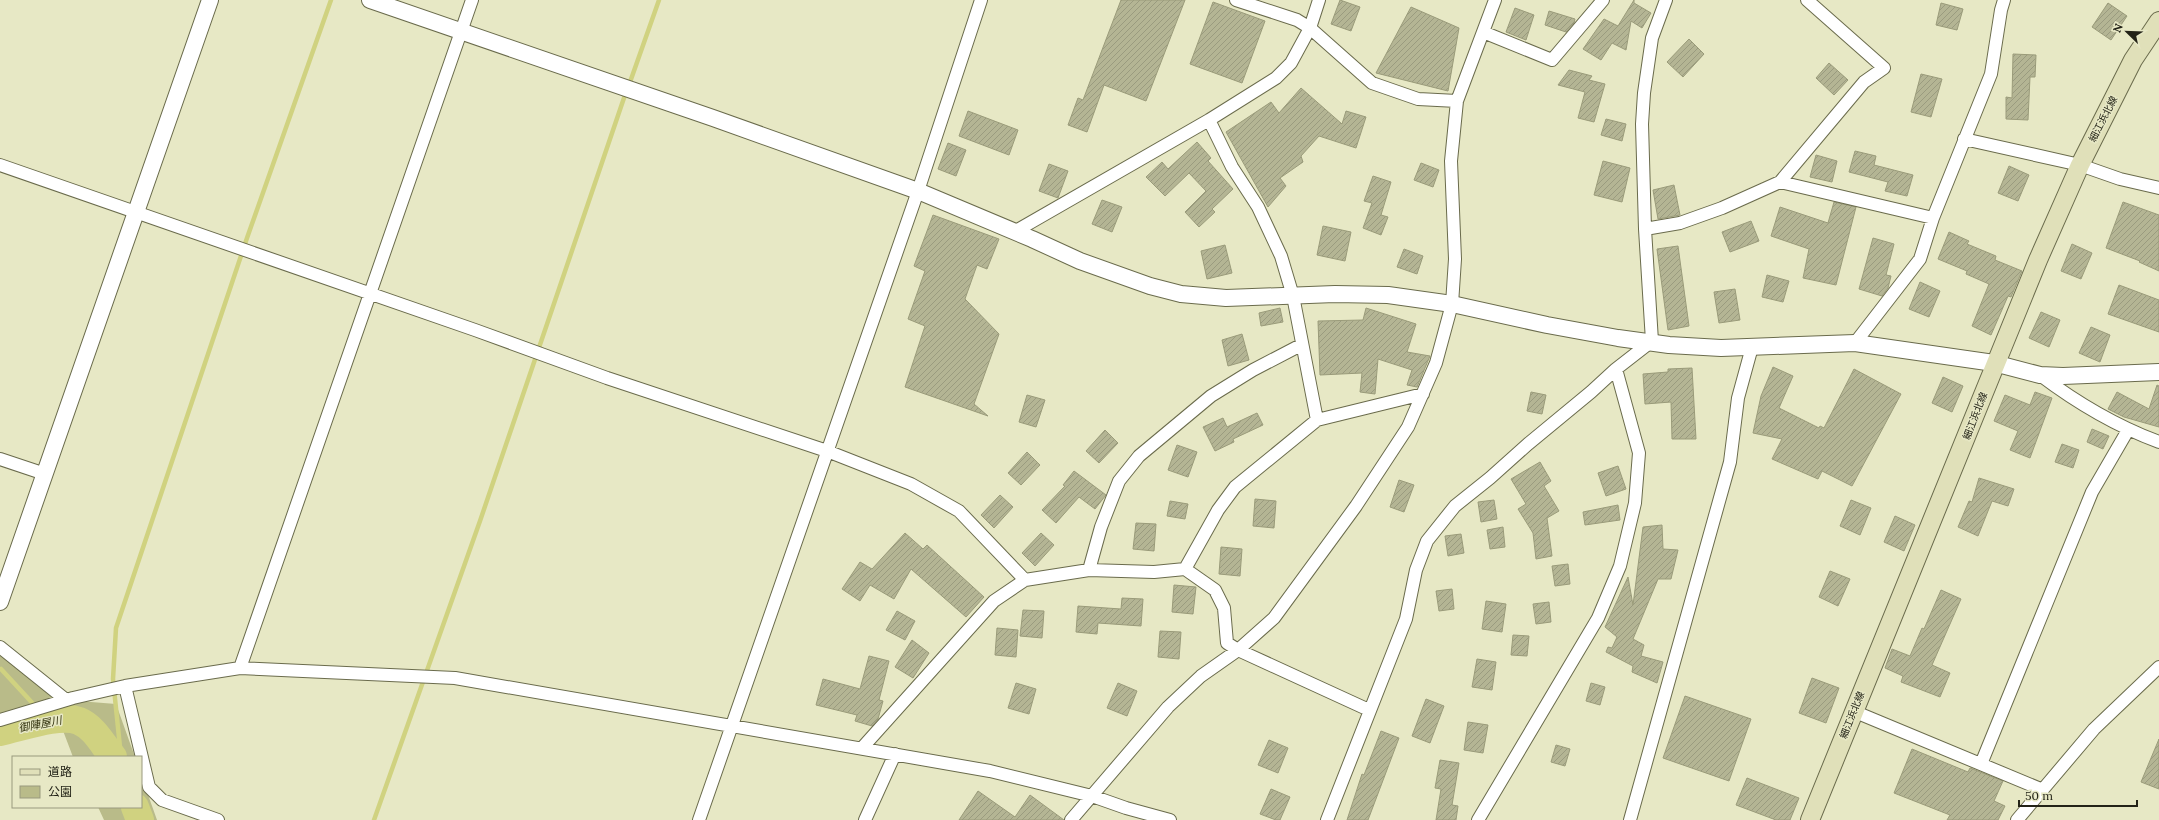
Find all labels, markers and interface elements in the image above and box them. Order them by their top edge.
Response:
north arrow [2107,12,2147,52]
text: N [2110,21,2126,35]
street label: 細江浜北線 [2086,94,2120,144]
street label: 細江浜北線 [1960,390,1990,442]
street label: 細江浜北線 [1837,689,1867,741]
water label: 御陣屋川 [17,713,64,735]
legend [12,756,142,808]
text: 道路 [48,764,72,779]
scale bar [2019,782,2137,808]
text: 公園 [48,784,72,799]
text: 50 m [2025,788,2053,803]

